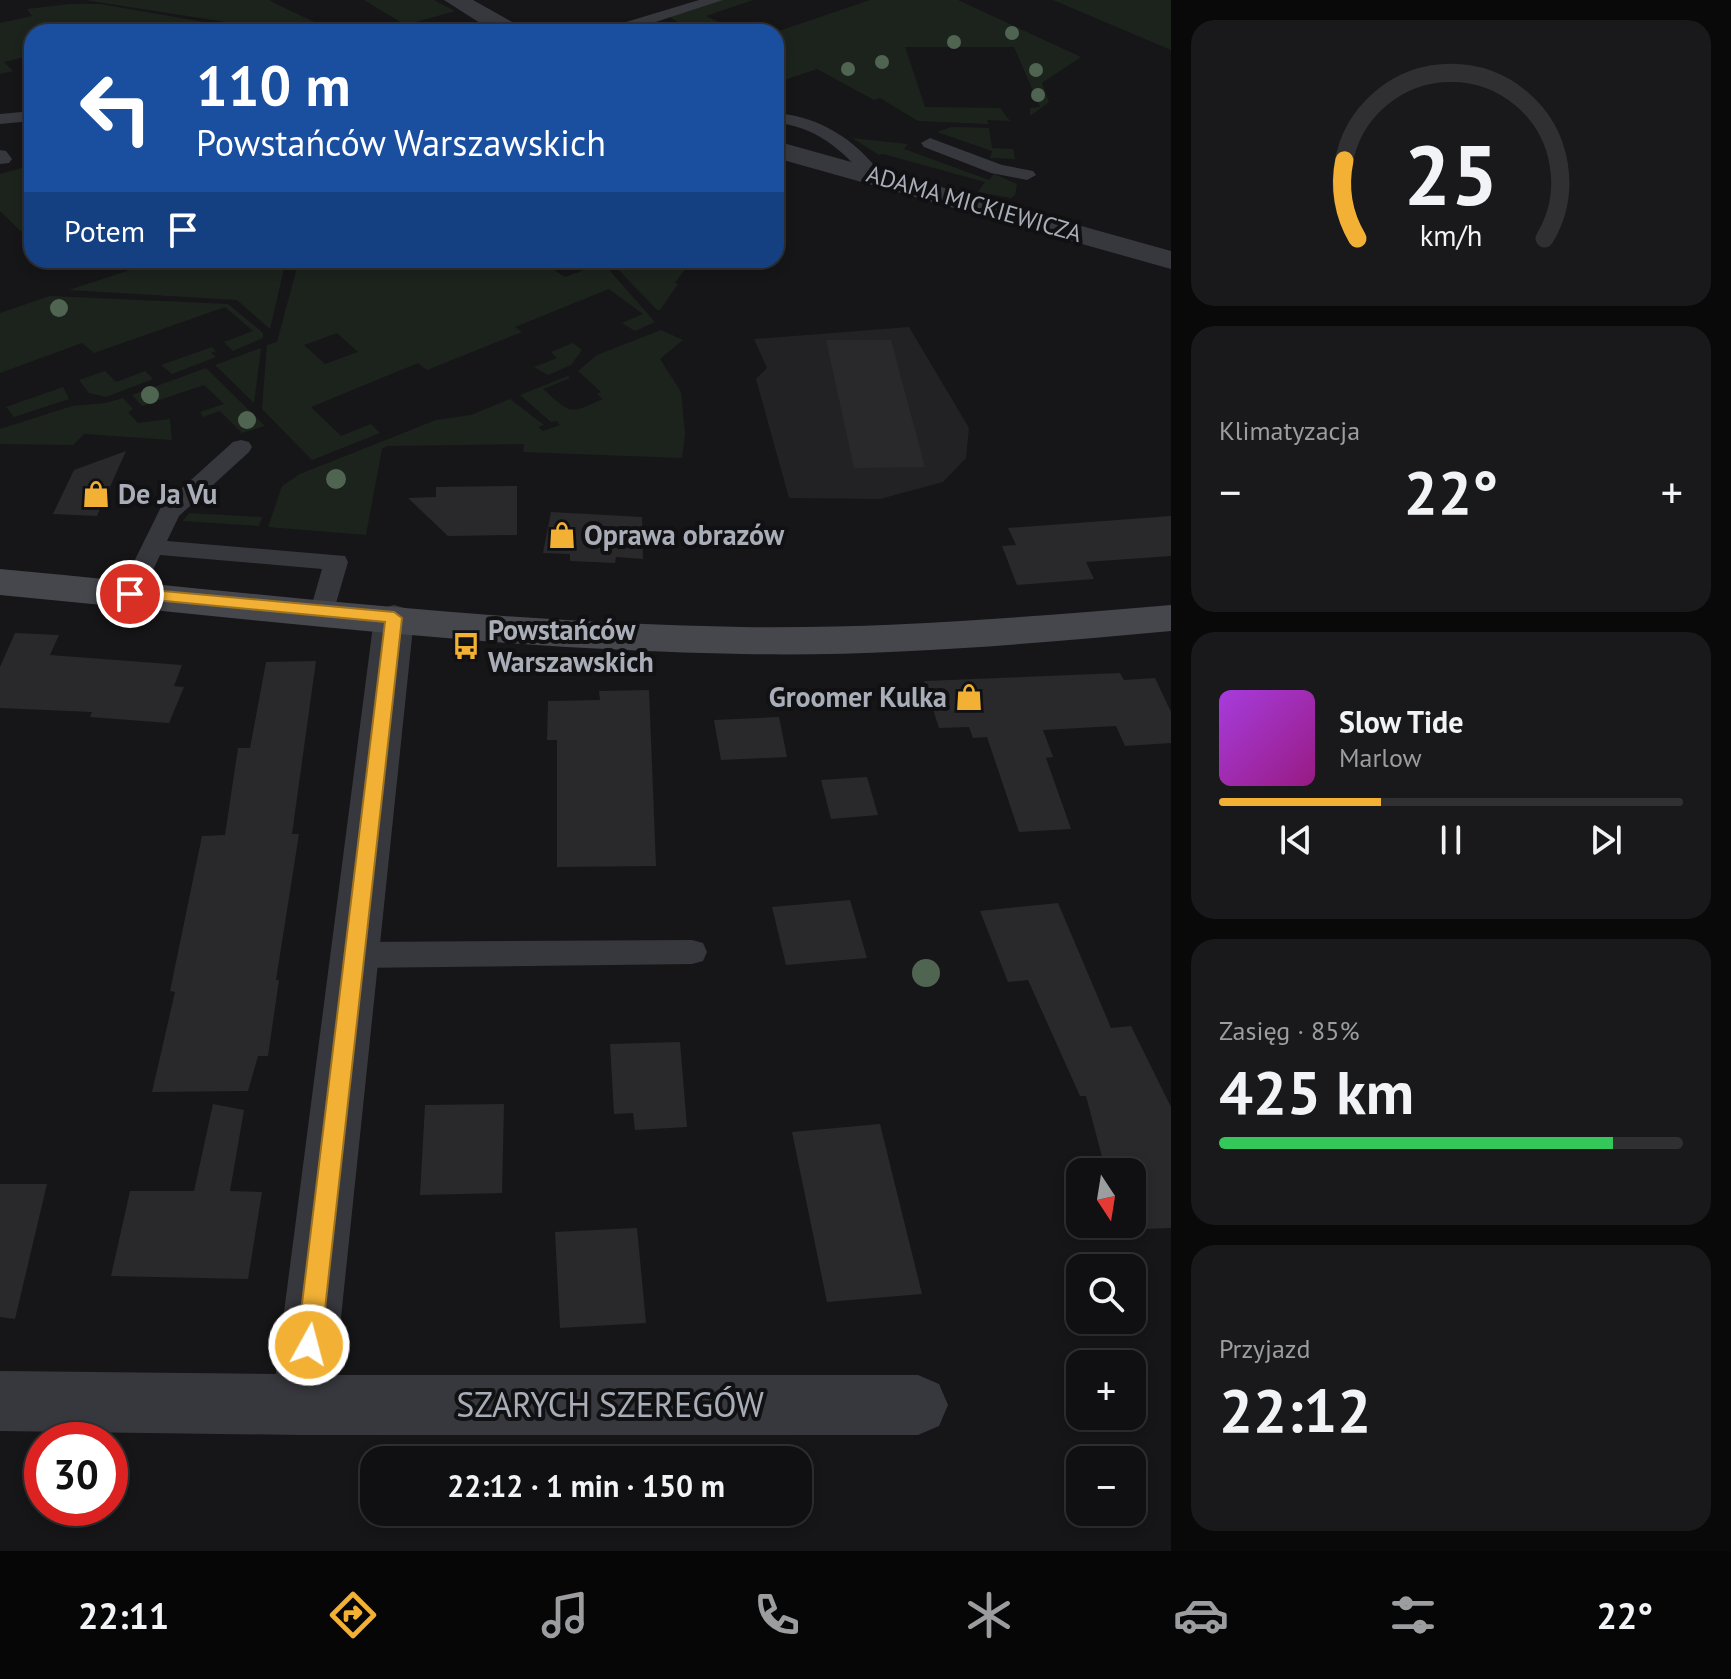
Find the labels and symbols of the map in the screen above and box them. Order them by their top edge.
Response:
street label: ADAMA MICKIEWICZA [863,158,1085,249]
place label: De Ja Vu [118,475,217,512]
shop icon: De Ja Vu [81,479,111,509]
place label: Oprawa obrazów [584,516,785,553]
shop icon: Oprawa obrazów [547,520,577,550]
pin [96,560,164,628]
place label: Powstańców Warszawskich [488,611,654,680]
bus stop icon: Powstańców Warszawskich [451,631,481,661]
place label: Groomer Kulka [769,678,947,715]
shop icon: Groomer Kulka [954,682,984,712]
north arrow [1066,1158,1146,1238]
position arrow [267,1303,351,1387]
street label: SZARYCH SZEREGÓW [456,1382,764,1426]
speed limit sign: 30 [24,1422,128,1526]

